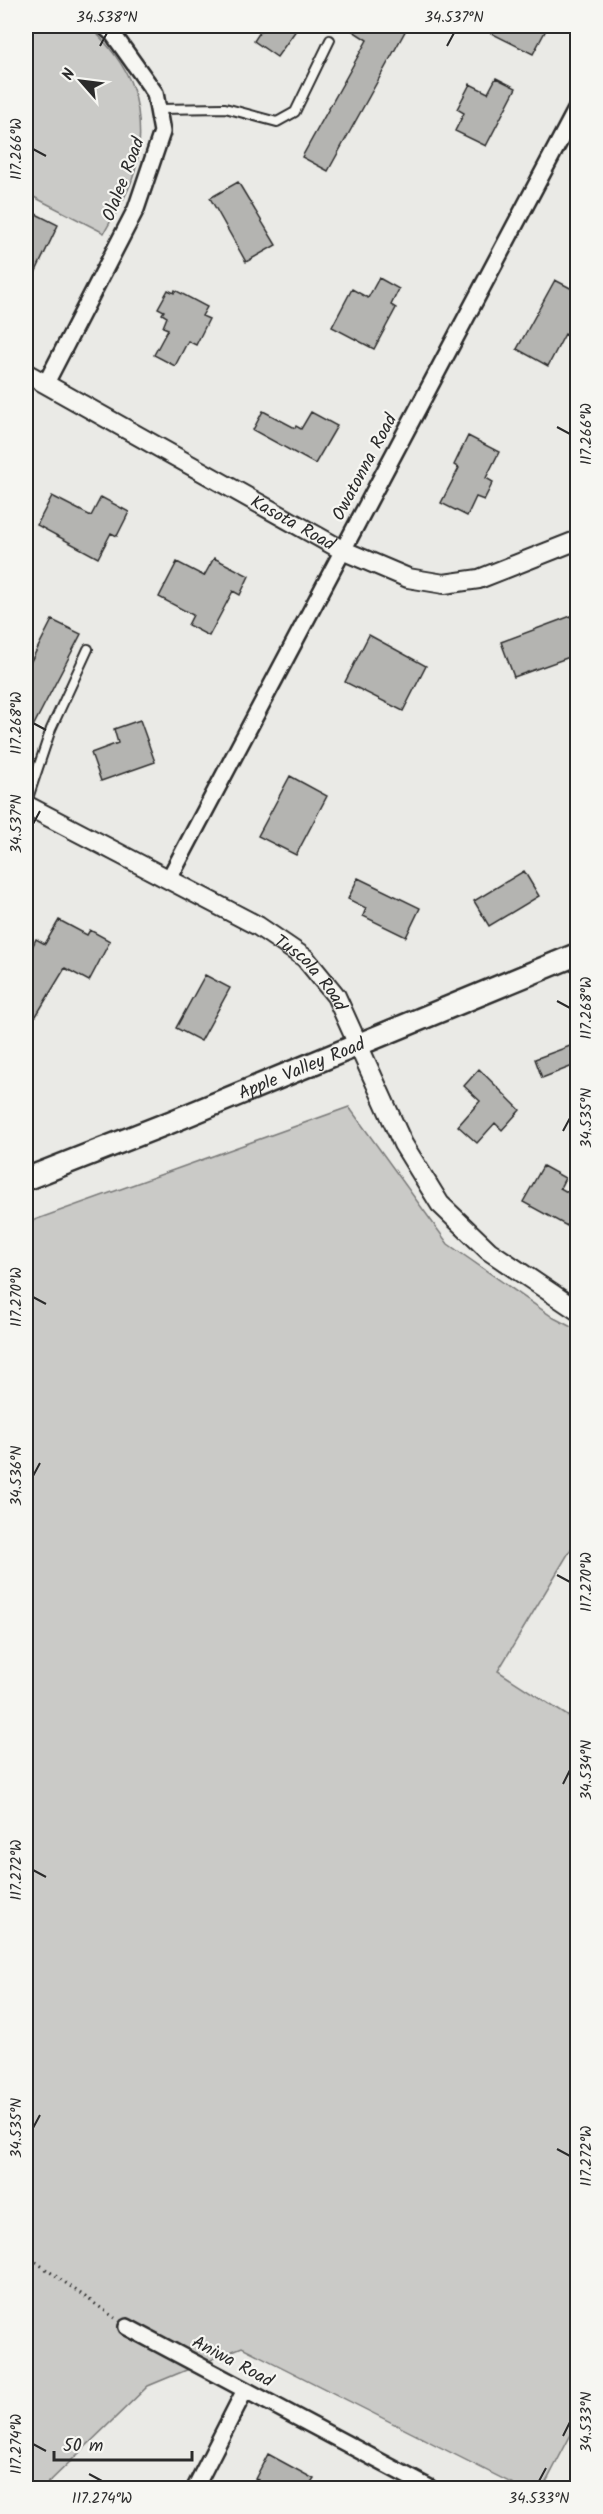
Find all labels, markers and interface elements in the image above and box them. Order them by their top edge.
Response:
text: 34.538°N [76,6,138,30]
text: 34.537°N [424,6,484,30]
north arrow [51,51,111,111]
text: N [56,64,82,85]
text: 117.266°W [5,118,29,180]
street label: Olalee Road [95,132,154,226]
text: 117.266°W [575,403,599,465]
street label: Owatonna Road [325,408,406,526]
street label: Kasota Road [244,488,341,560]
text: 117.268°W [5,691,29,754]
text: 34.537°N [5,794,29,854]
street label: Tuscola Road [267,928,354,1017]
text: 117.268°W [575,976,599,1039]
street label: Apple Valley Road [234,1030,371,1109]
text: 34.535°N [575,1088,599,1148]
text: 117.270°W [5,1267,29,1327]
text: 34.536°N [5,1446,29,1506]
text: 117.270°W [575,1552,599,1612]
text: 34.534°N [575,1740,599,1800]
text: 117.272°W [5,1839,29,1901]
text: 34.535°N [5,2098,29,2158]
text: 117.272°W [575,2125,599,2187]
street label: Aniwa Road [186,2329,279,2396]
text: 34.533°N [575,2392,599,2452]
text: 117.274°W [5,2413,29,2474]
scale bar [54,2424,192,2462]
text: 50 m [63,2432,103,2461]
text: 117.274°W [72,2487,133,2511]
text: 34.533°N [509,2487,569,2511]

